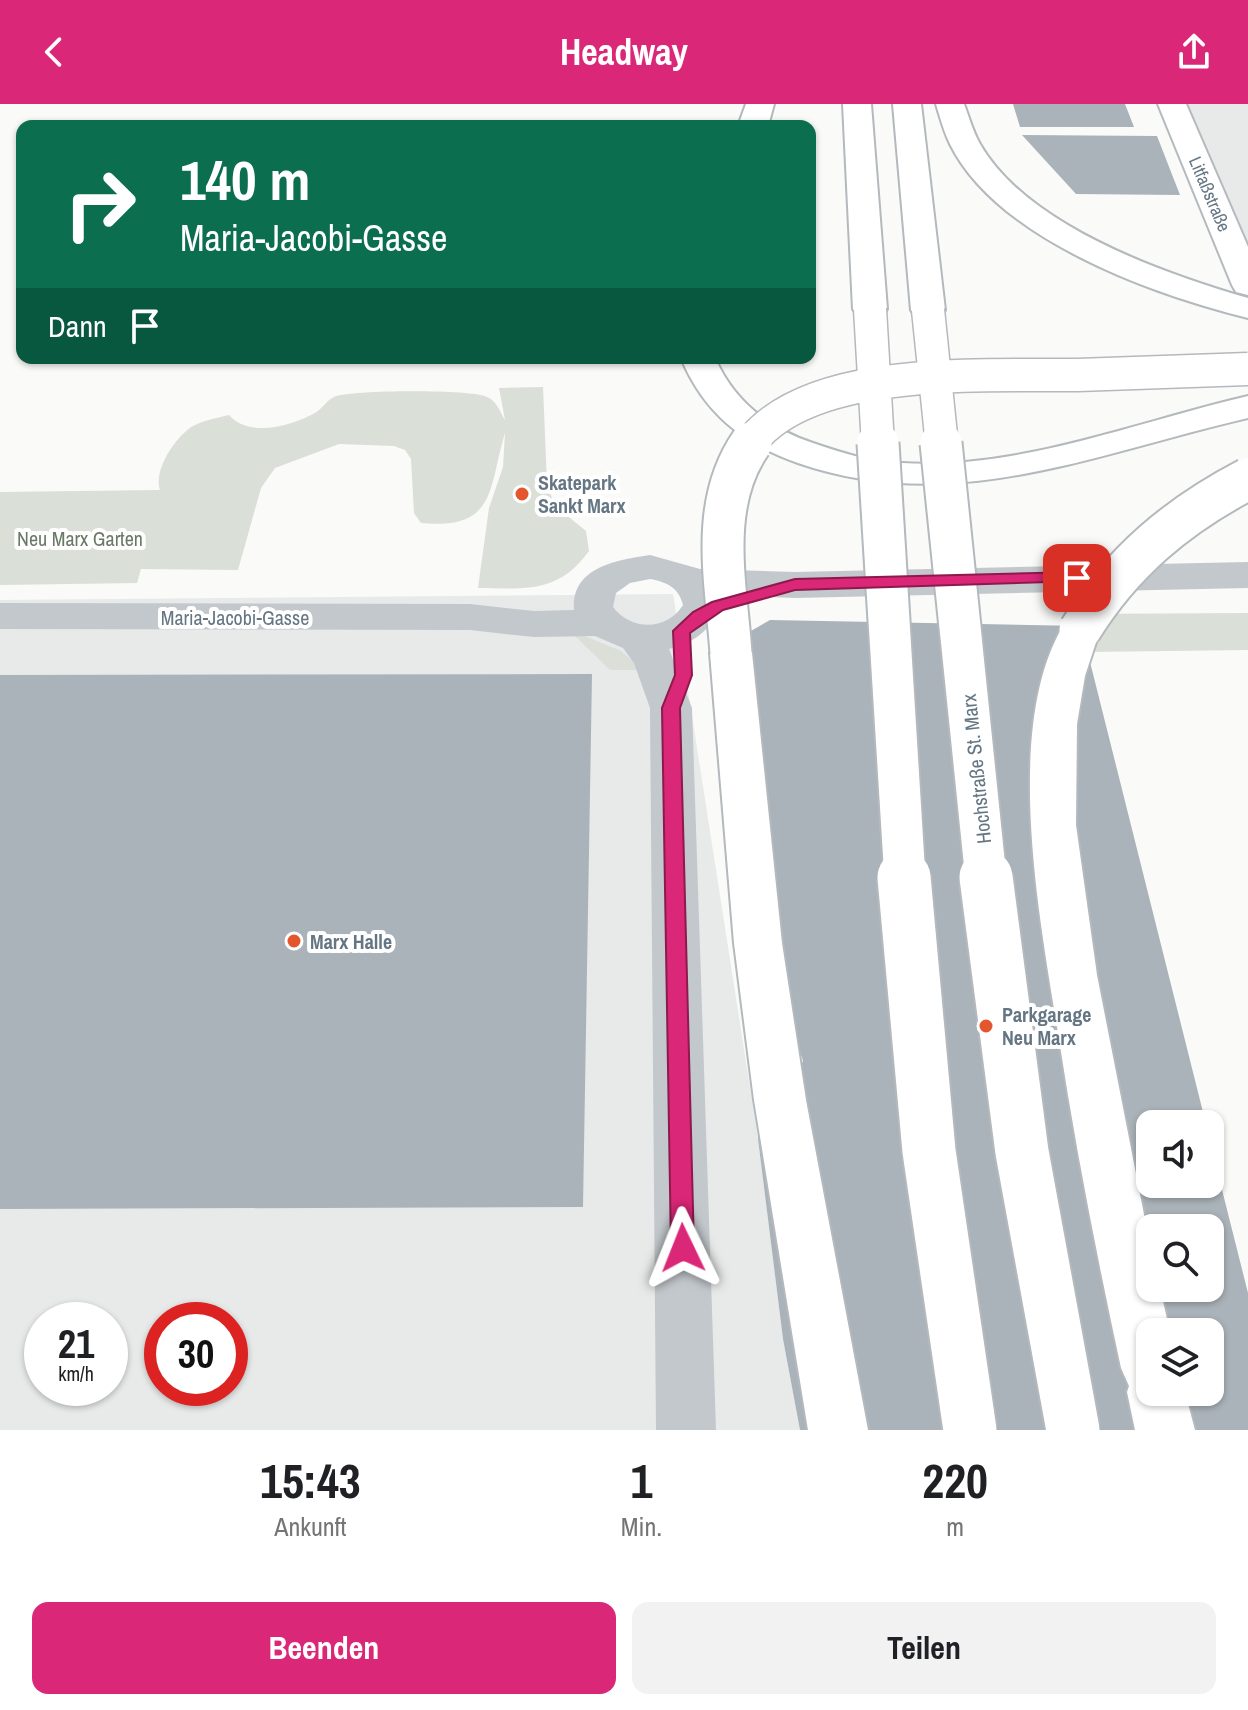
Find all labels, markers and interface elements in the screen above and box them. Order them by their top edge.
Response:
text: Headway [560,28,688,76]
icon: back [32,30,76,74]
icon: share [1172,30,1216,74]
text: 140 m [180,142,310,217]
icon: right [48,152,152,256]
street label: Litfaßstraße [1183,152,1237,236]
text: Maria-Jacobi-Gasse [180,214,447,262]
icon: arrive [123,304,167,348]
text: Dann [48,306,107,346]
place label: Skatepark Sankt Marx [538,469,626,519]
marker: Skatepark Sankt Marx [513,485,531,503]
park label: Neu Marx Garten [17,525,143,552]
pin [1043,544,1111,612]
icon: arrive [1055,556,1099,600]
street label: Maria-Jacobi-Gasse [161,604,309,631]
street label: Hochstraße St. Marx [955,692,997,845]
place label: Marx Halle [310,928,392,955]
marker: Marx Halle [285,932,303,950]
place label: Parkgarage Neu Marx [1002,1001,1091,1051]
marker: Parkgarage Neu Marx [977,1017,995,1035]
map controls [1136,1110,1224,1406]
button: sound [1136,1110,1224,1198]
position arrow [641,1206,725,1290]
button: search [1136,1214,1224,1302]
speed limit sign: 30 [144,1302,248,1406]
text: 21 [58,1317,94,1370]
button: layers [1136,1318,1224,1406]
text: km/h [58,1360,94,1387]
text: 15:43 [260,1448,361,1513]
text: 1 [631,1448,652,1513]
text: 220 [922,1448,988,1513]
text: Ankunft [274,1509,347,1544]
text: Min. [621,1509,662,1544]
text: m [946,1509,964,1544]
button: Beenden [32,1602,616,1694]
button: Teilen [632,1602,1216,1694]

